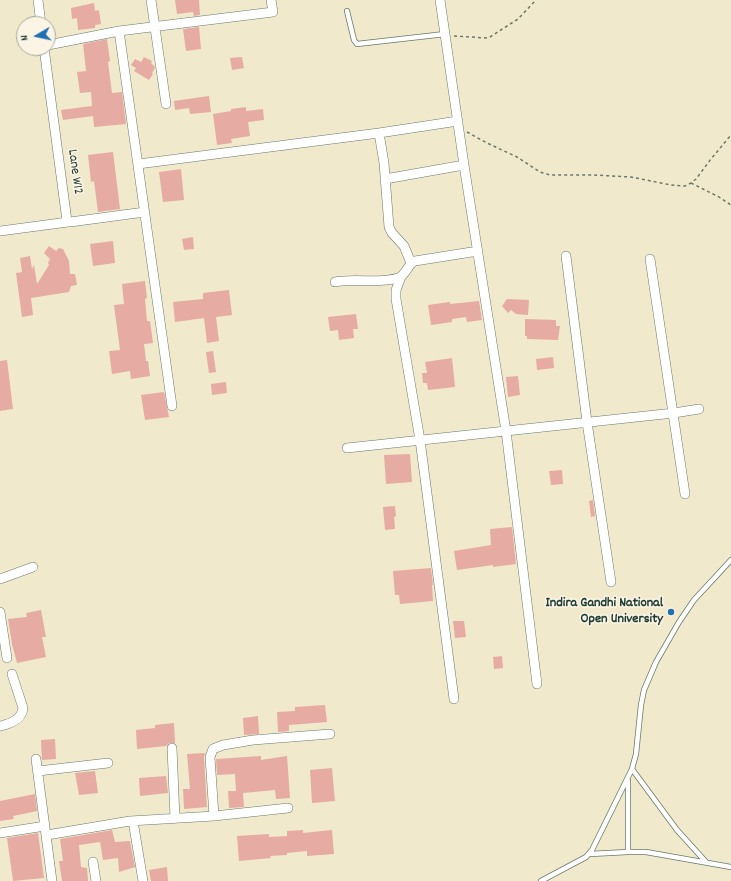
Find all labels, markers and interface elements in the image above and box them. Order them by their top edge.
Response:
north arrow [16,16,56,56]
text: N [17,34,33,42]
street label: Lane W12 [63,148,85,196]
place label: Indira Gandhi National Open University [545,596,663,628]
marker: Indira Gandhi National Open University [666,607,676,617]

